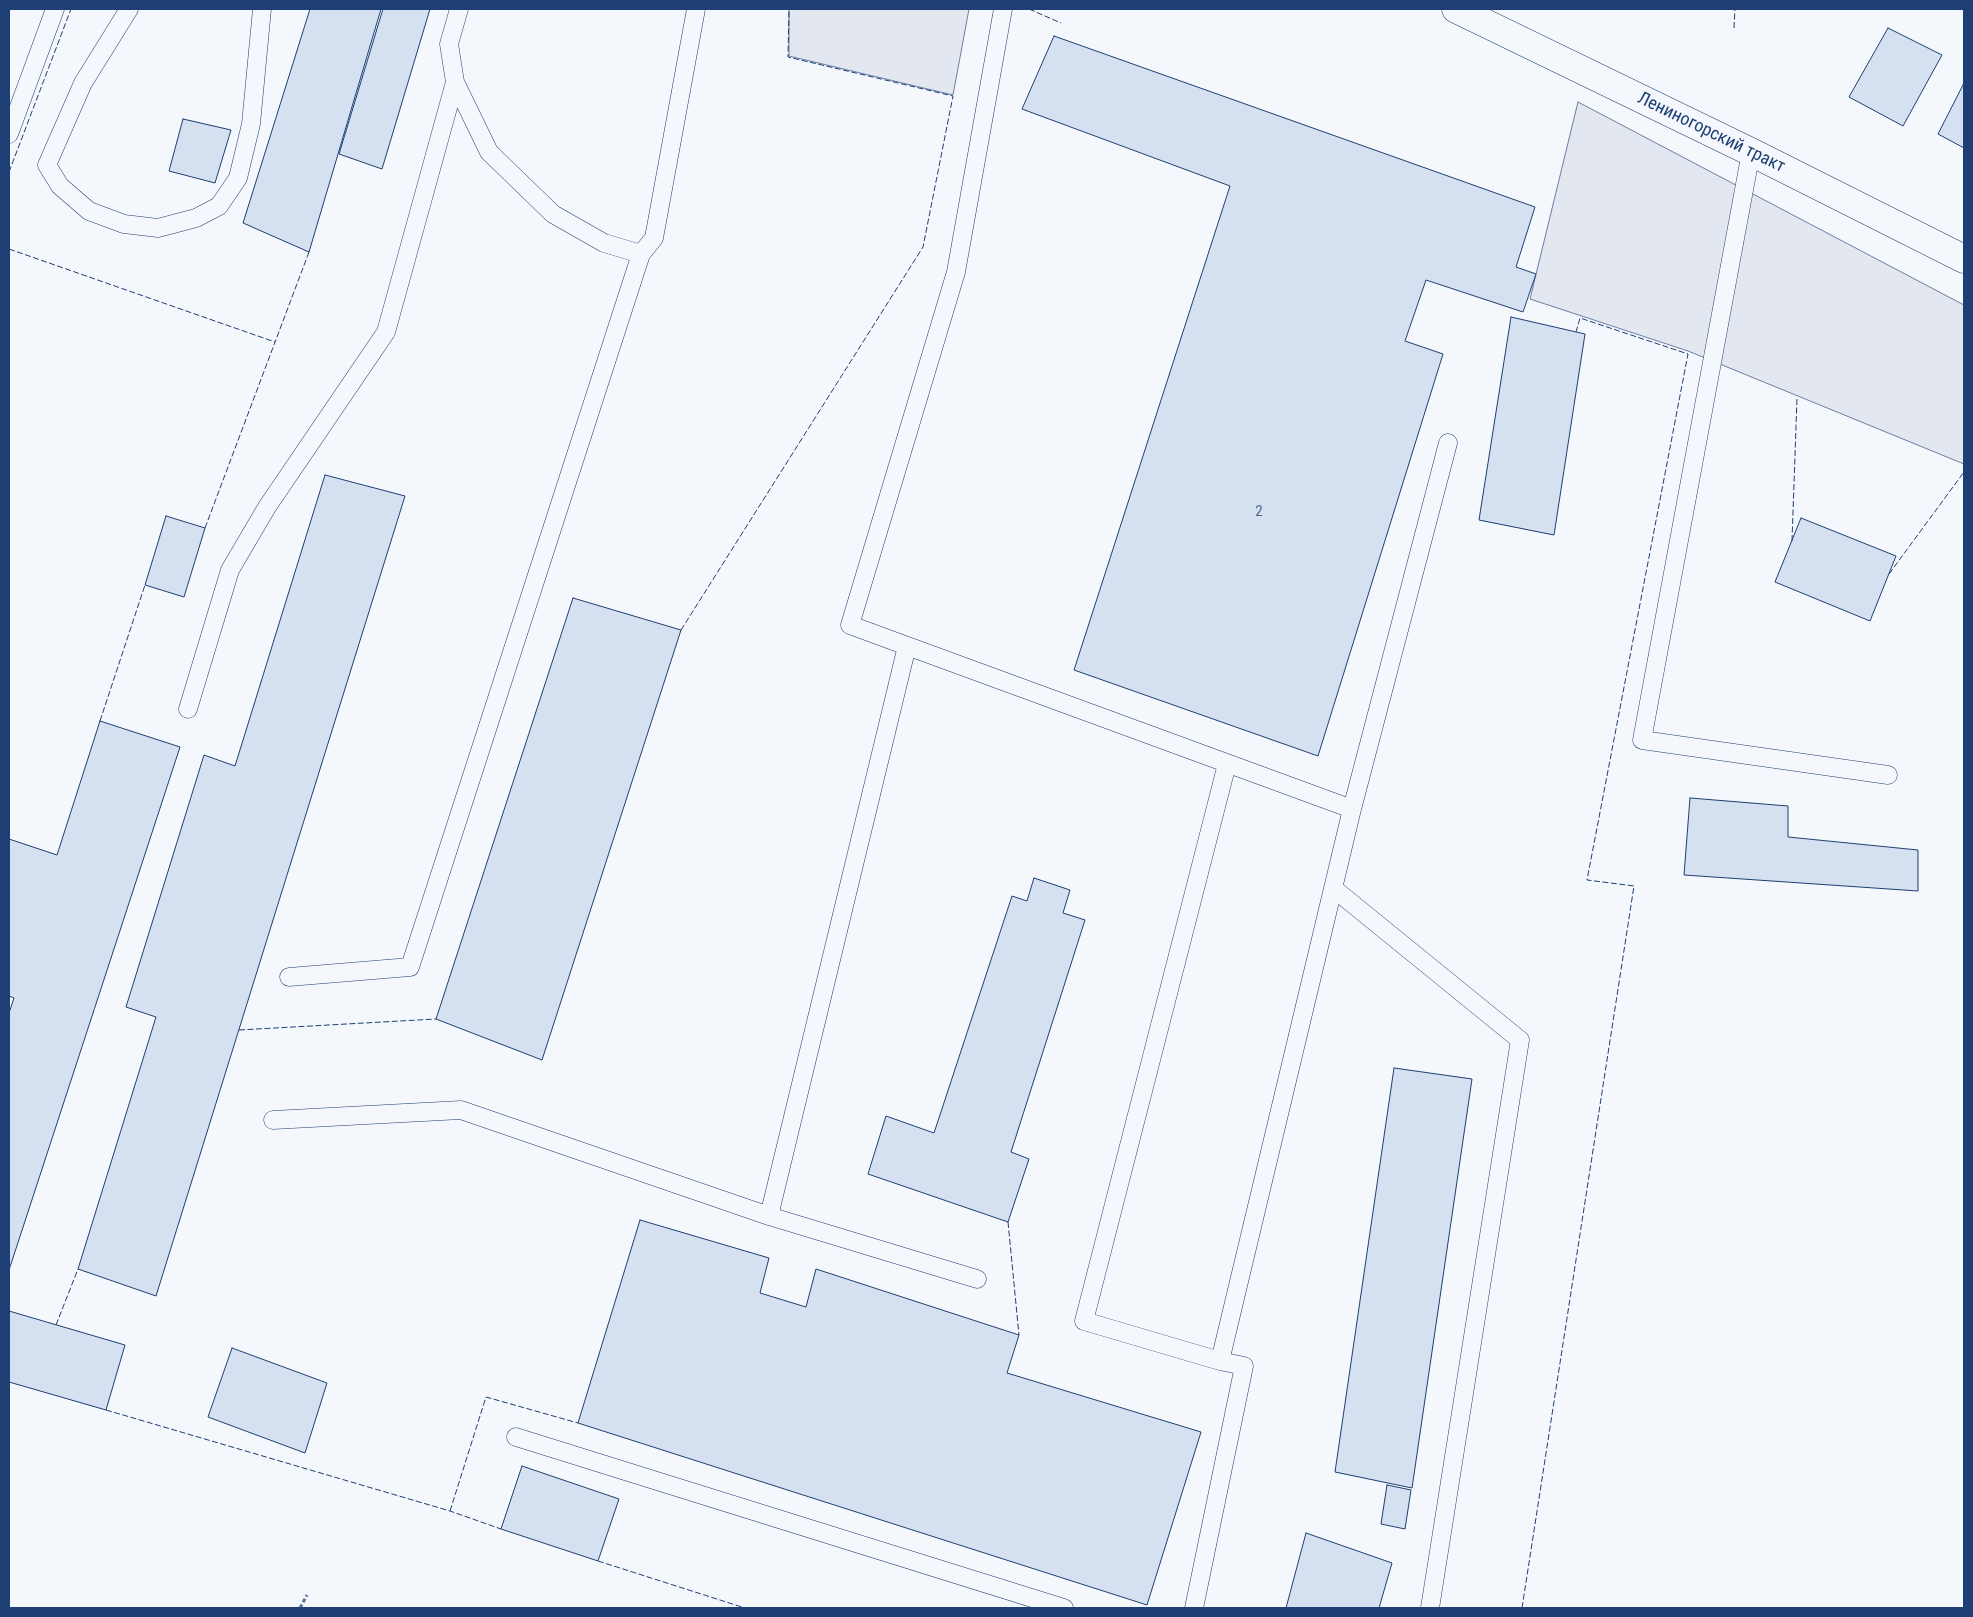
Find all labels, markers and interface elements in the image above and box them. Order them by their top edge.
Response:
street label: Лениногорский тракт [1634,88,1788,178]
house number: 2 [1255,503,1263,521]

